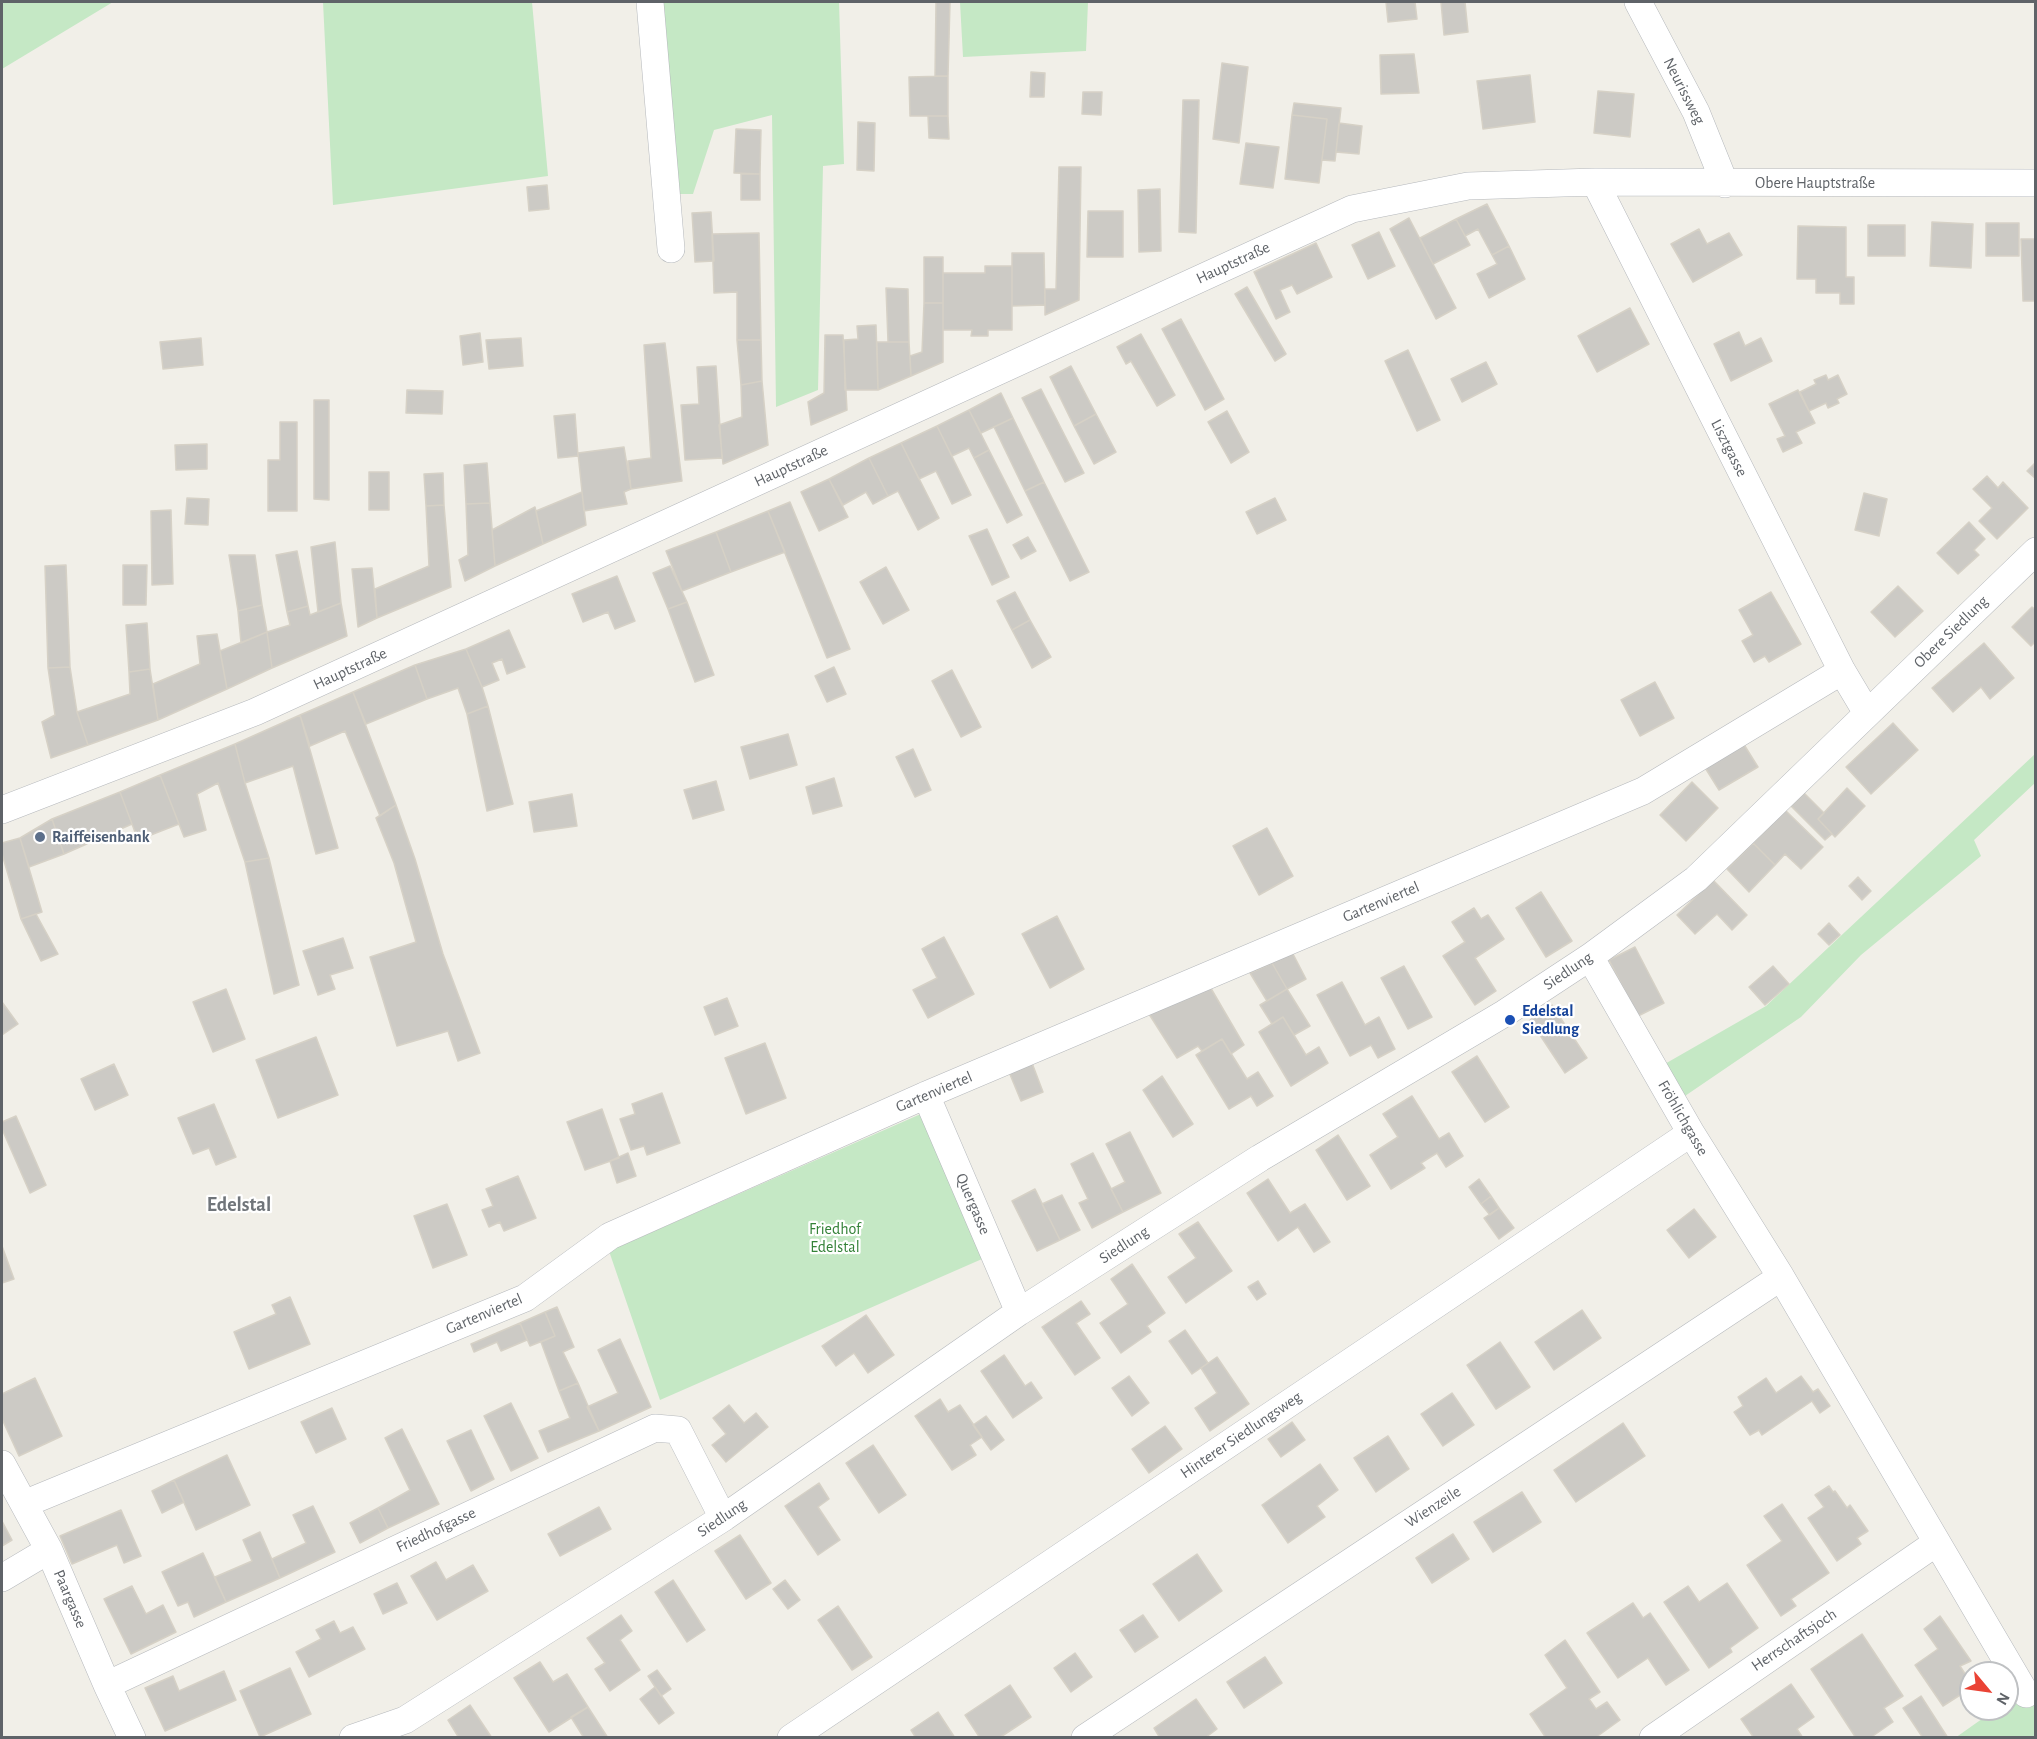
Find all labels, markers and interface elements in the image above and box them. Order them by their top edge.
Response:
street label: Neurissweg [1659,54,1709,128]
street label: Obere Hauptstraße [1755,173,1875,193]
street label: Hauptstraße [1193,238,1273,288]
street label: Lisztgasse [1706,416,1752,480]
street label: Hauptstraße [751,441,831,491]
street label: Obere Siedlung [1910,592,1992,672]
street label: Hauptstraße [310,644,390,694]
place label: Raiffeisenbank [52,827,150,847]
marker: Raiffeisenbank [33,830,47,844]
street label: Gartenviertel [1340,877,1422,927]
street label: Siedlung [1540,948,1596,994]
place label: Edelstal Siedlung [1522,1001,1579,1039]
marker: Edelstal Siedlung [1503,1013,1517,1027]
street label: Gartenviertel [893,1067,975,1117]
street label: Fröhlichgasse [1654,1077,1712,1159]
street label: Quergasse [951,1170,995,1238]
district label: Edelstal [207,1193,271,1217]
park label: Friedhof Edelstal [809,1219,861,1257]
street label: Siedlung [1096,1222,1152,1268]
street label: Gartenviertel [443,1289,525,1339]
street label: Hinterer Siedlungsweg [1177,1387,1305,1483]
street label: Wienzeile [1401,1482,1465,1532]
street label: Siedlung [694,1495,750,1541]
street label: Friedhofgasse [393,1503,479,1557]
street label: Paargasse [49,1567,91,1631]
street label: Herrschaftsjoch [1748,1604,1840,1676]
north arrow [1959,1661,2019,1721]
text: N [1993,1690,2013,1708]

